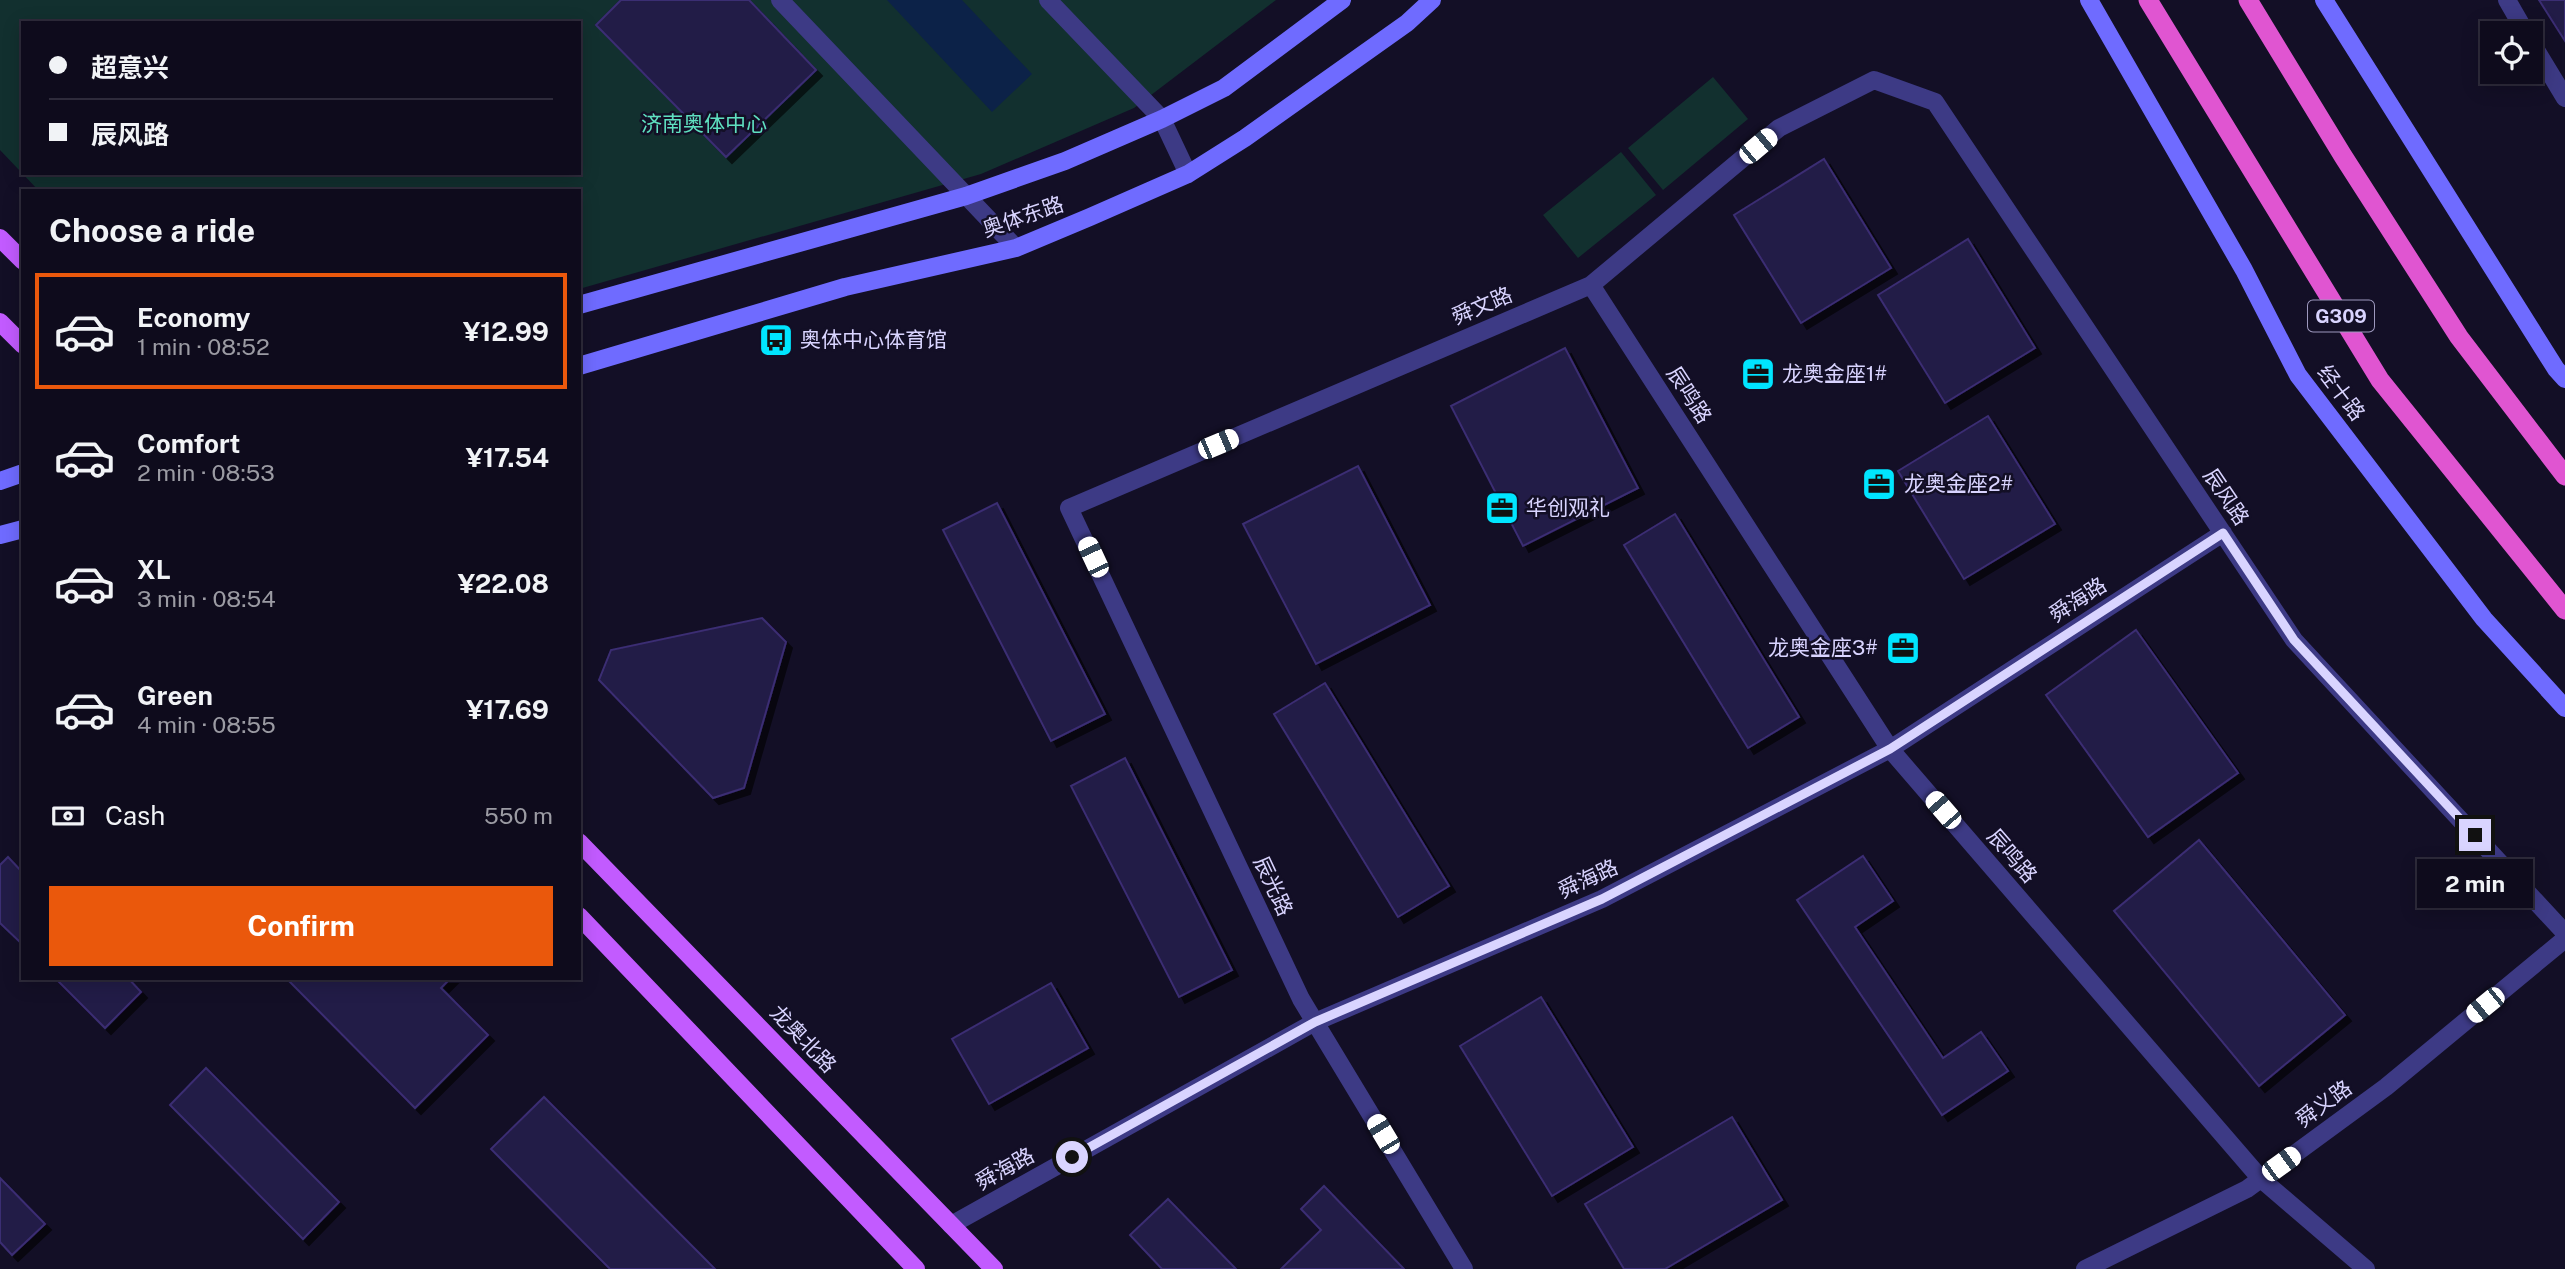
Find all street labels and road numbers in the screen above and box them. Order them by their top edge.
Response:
street label: 奥体东路 [979,191,1067,242]
street label: 舜文路 [1448,282,1516,329]
road number: G309 [2308,300,2374,332]
street label: 经十路 [2312,360,2370,425]
street label: 辰鸣路 [1662,362,1717,428]
street label: 辰风路 [2198,464,2254,530]
street label: 舜海路 [2045,572,2111,627]
street label: 辰鸣路 [1982,824,2042,888]
street label: 辰光路 [1249,852,1298,920]
street label: 舜海路 [1554,854,1622,903]
street label: 龙奥北路 [765,1000,842,1078]
street label: 舜义路 [2291,1075,2357,1132]
street label: 舜海路 [971,1142,1038,1195]

